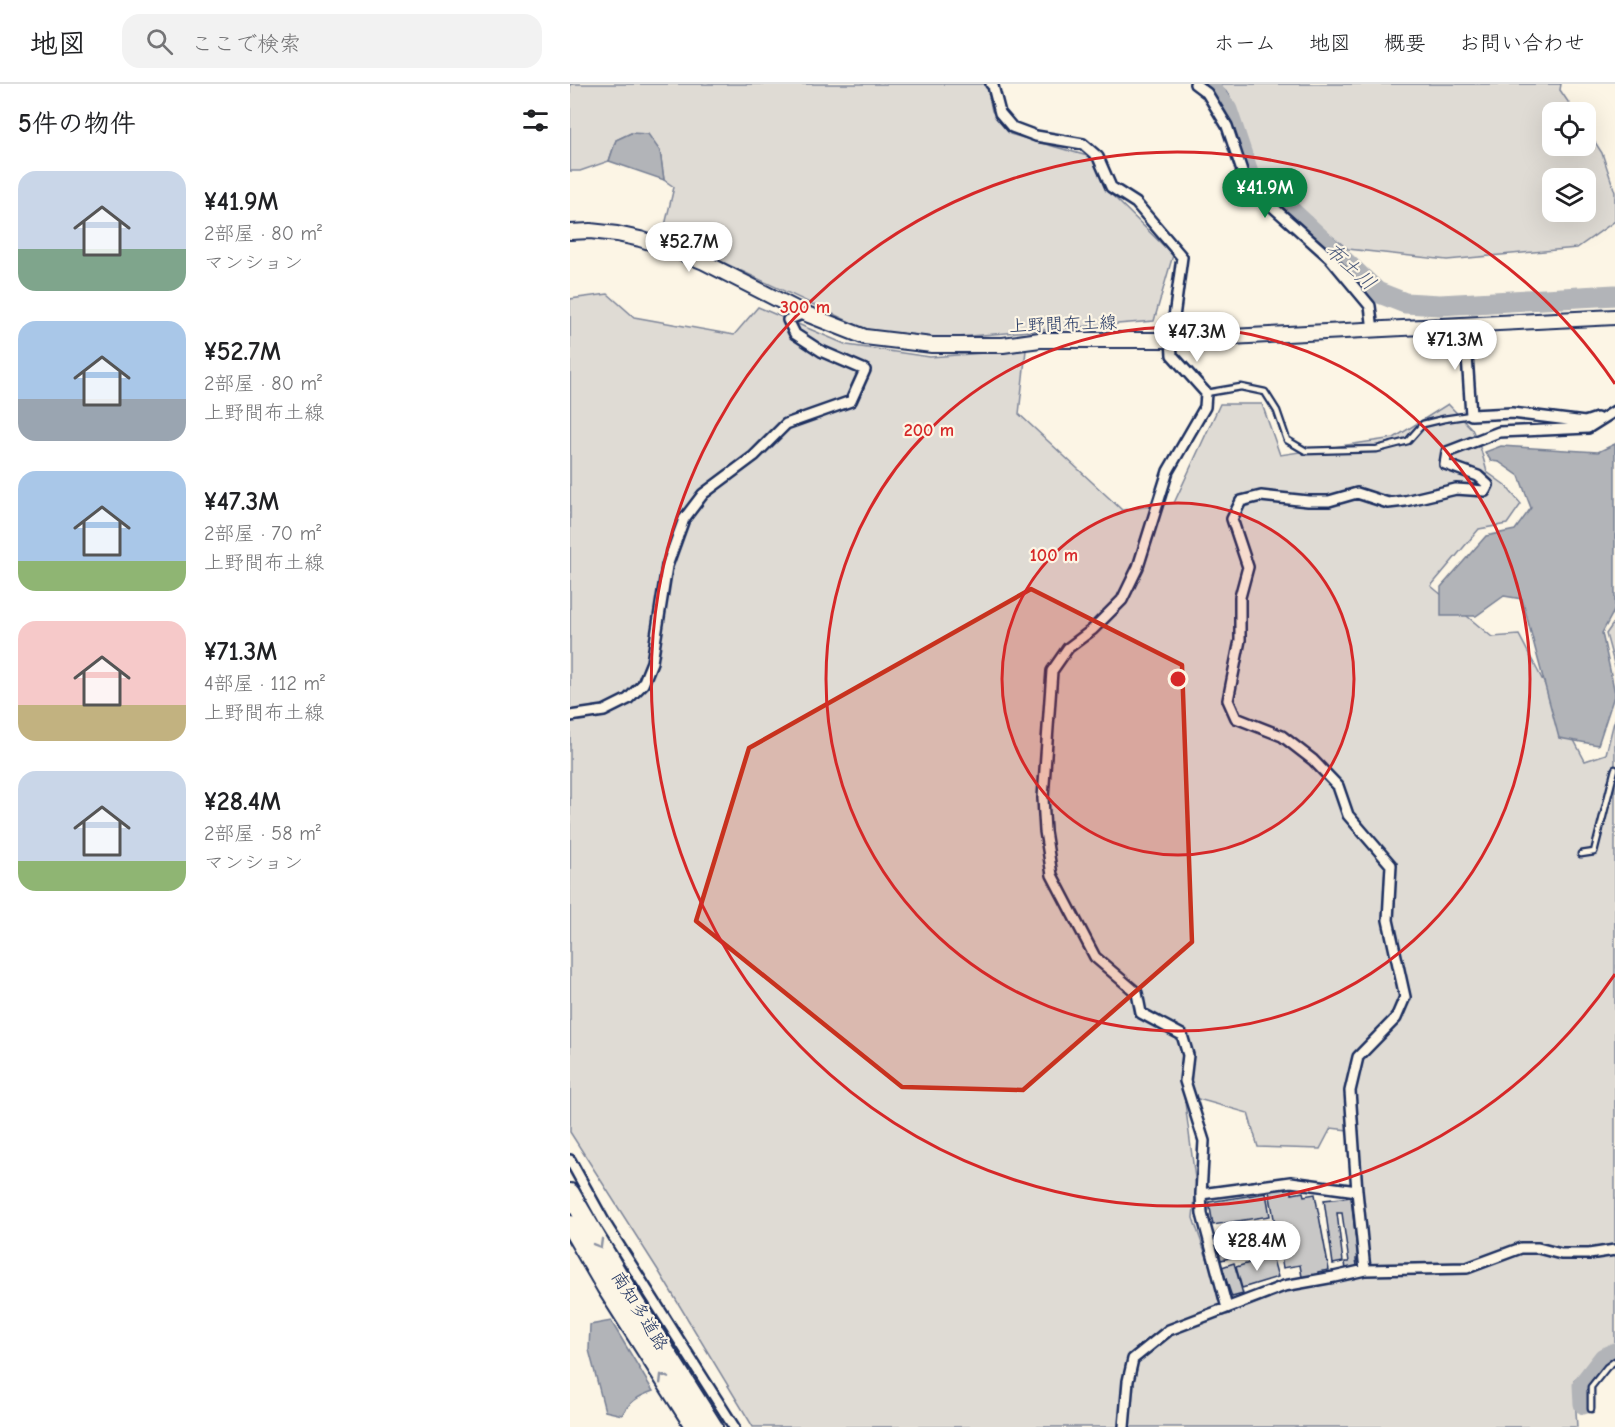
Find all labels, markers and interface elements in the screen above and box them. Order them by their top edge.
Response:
search box [122,14,542,68]
icon: search [143,25,176,58]
text: 地図 [30,28,86,60]
text: ここで検索 [191,31,301,57]
text: ホーム [1214,31,1276,55]
text: 地図 [1309,31,1351,55]
text: 概要 [1384,31,1426,55]
text: お問い合わせ [1459,31,1585,55]
map controls [1542,102,1596,222]
button: locate [1542,102,1596,156]
icon: filters [519,104,552,137]
text: 5件の物件 [18,109,136,139]
pin: ¥41.9M [1216,168,1314,219]
button: layers [1542,168,1596,222]
text: ¥41.9M [1236,176,1294,199]
text: ¥41.9M [204,187,278,217]
icon: home [66,195,138,267]
text: 2部屋 · 80 m² [204,222,322,245]
pin: ¥52.7M [640,222,738,273]
text: ¥52.7M [659,230,719,253]
water label: 布土川 [1321,238,1381,295]
text: マンション [204,251,303,274]
text: 300 m [780,297,830,318]
street label: 上野間布土線 [1009,312,1117,337]
pin: ¥47.3M [1148,312,1246,363]
text: ¥47.3M [1168,320,1226,343]
pin: ¥71.3M [1406,320,1504,371]
text: ¥71.3M [1427,328,1483,351]
text: ¥52.7M [204,337,281,367]
icon: home [66,345,138,417]
text: 2部屋 · 80 m² [204,372,322,395]
text: 上野間布土線 [204,401,324,424]
text: 200 m [904,420,954,441]
text: ¥47.3M [204,487,279,517]
icon: home [66,495,138,567]
text: 2部屋 · 70 m² [204,522,321,545]
text: 100 m [1030,545,1078,566]
text: 上野間布土線 [204,551,324,574]
text: ¥71.3M [204,637,277,667]
icon: home [66,645,138,717]
centre of rings [1168,669,1188,689]
text: 4部屋 · 112 m² [204,672,325,695]
text: 上野間布土線 [204,701,324,724]
text: ¥28.4M [204,787,281,817]
icon: home [66,795,138,867]
text: 2部屋 · 58 m² [204,822,321,845]
text: マンション [204,851,303,874]
pin: ¥28.4M [1208,1221,1306,1272]
text: ¥28.4M [1227,1229,1287,1252]
one-way arrow [592,1238,604,1248]
street label: 南知多道路 [607,1268,672,1355]
one-way arrow [660,1373,671,1384]

